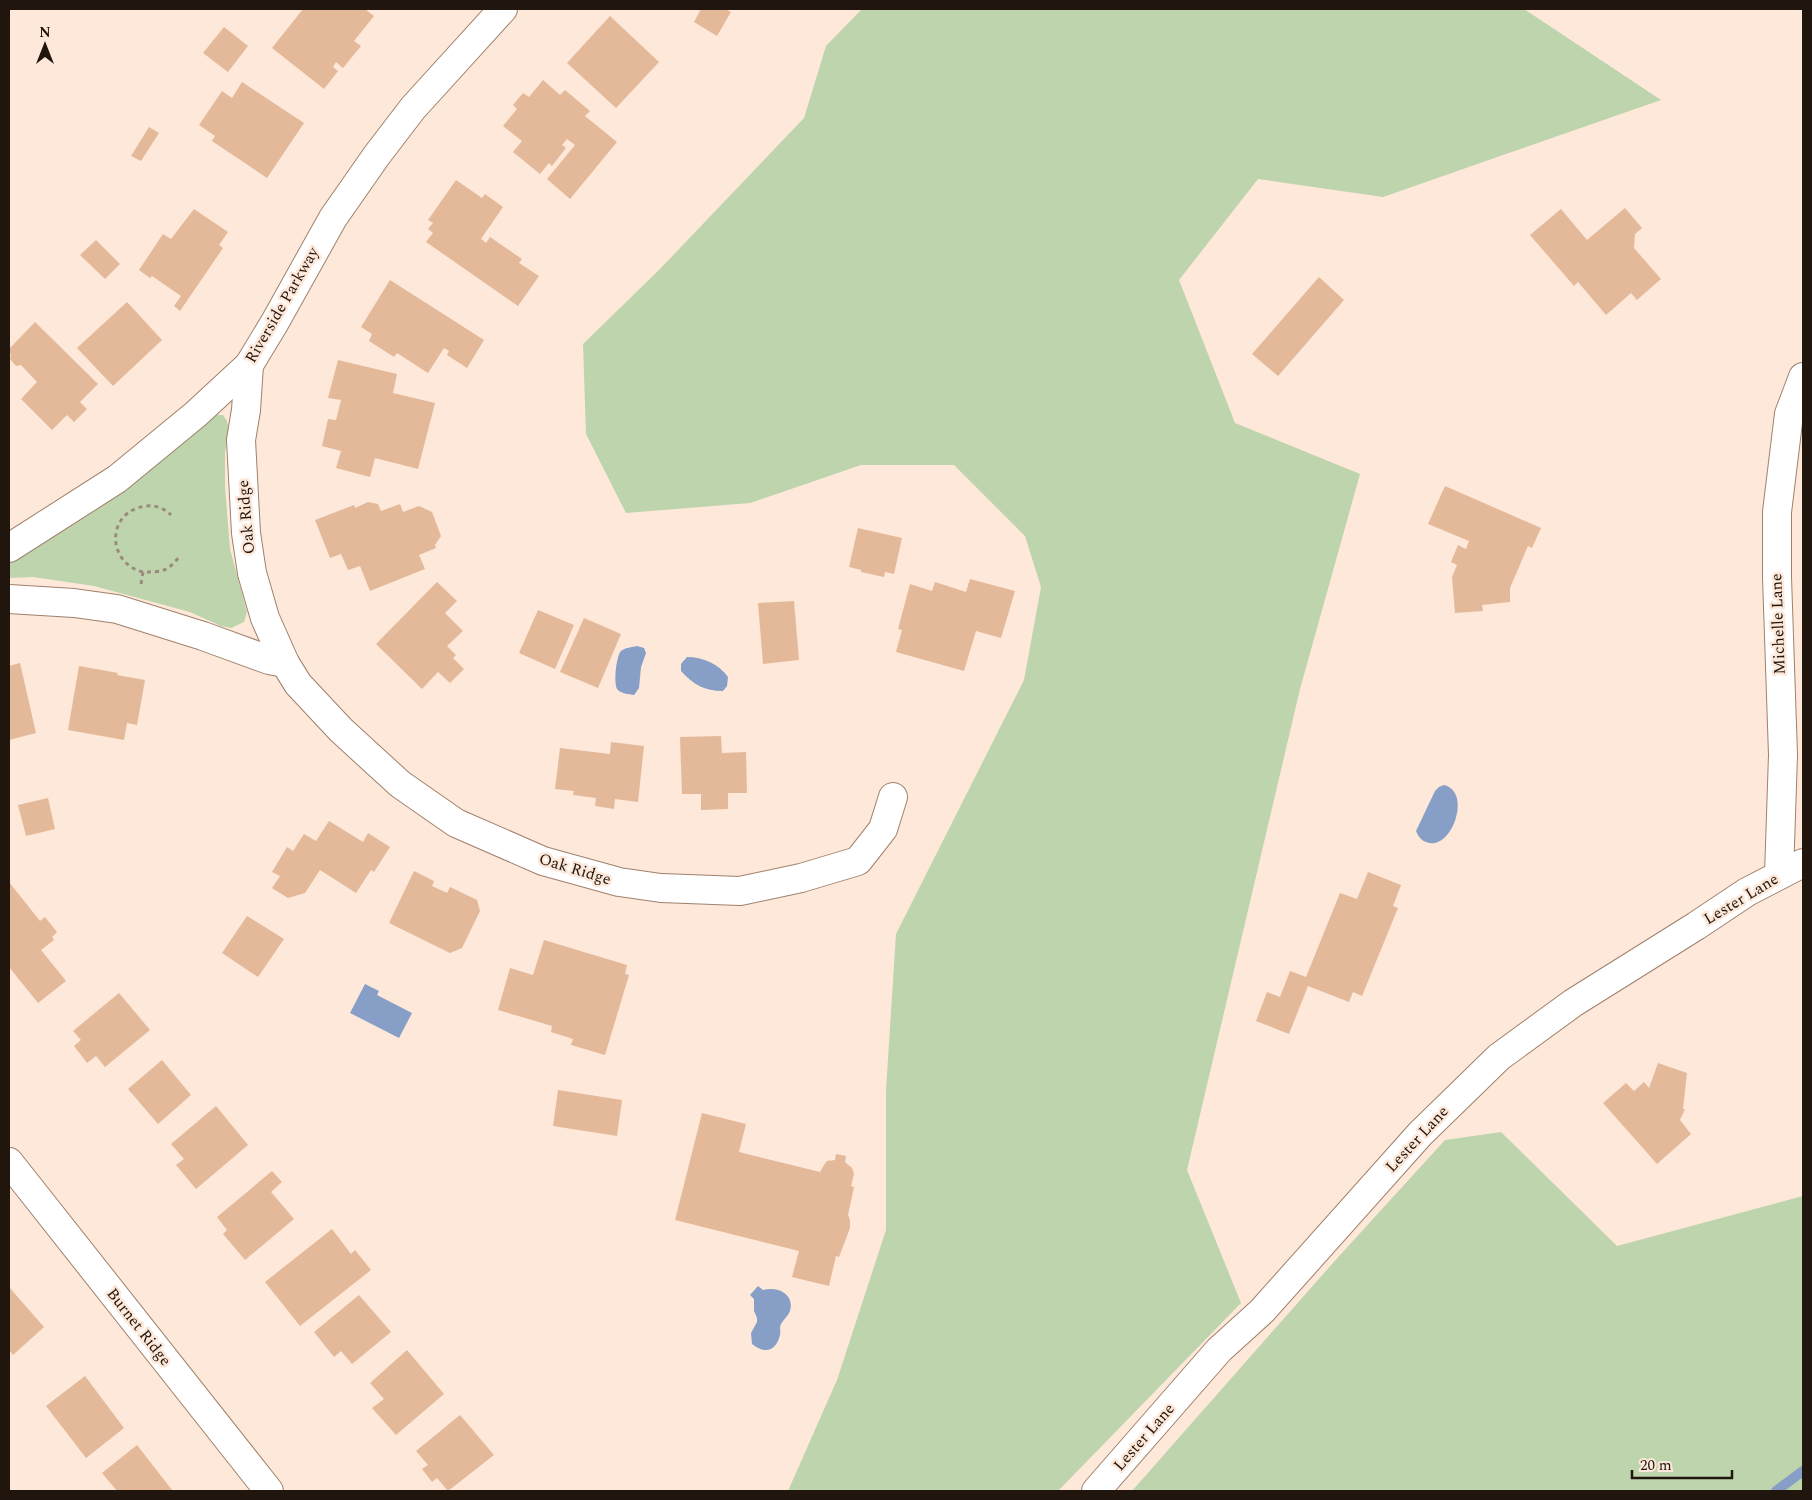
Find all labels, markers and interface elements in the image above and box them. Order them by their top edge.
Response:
north arrow [20,20,70,70]
text: N [39,22,51,43]
street label: Riverside Parkway [239,241,326,367]
street label: Oak Ridge [231,479,261,555]
street label: Michelle Lane [1764,573,1792,675]
street label: Oak Ridge [536,847,614,891]
street label: Lester Lane [1699,867,1783,931]
street label: Lester Lane [1380,1100,1454,1178]
street label: Burnet Ridge [101,1283,177,1371]
street label: Lester Lane [1108,1398,1180,1476]
scale bar [1632,1448,1732,1480]
text: 20 m [1640,1454,1672,1477]

